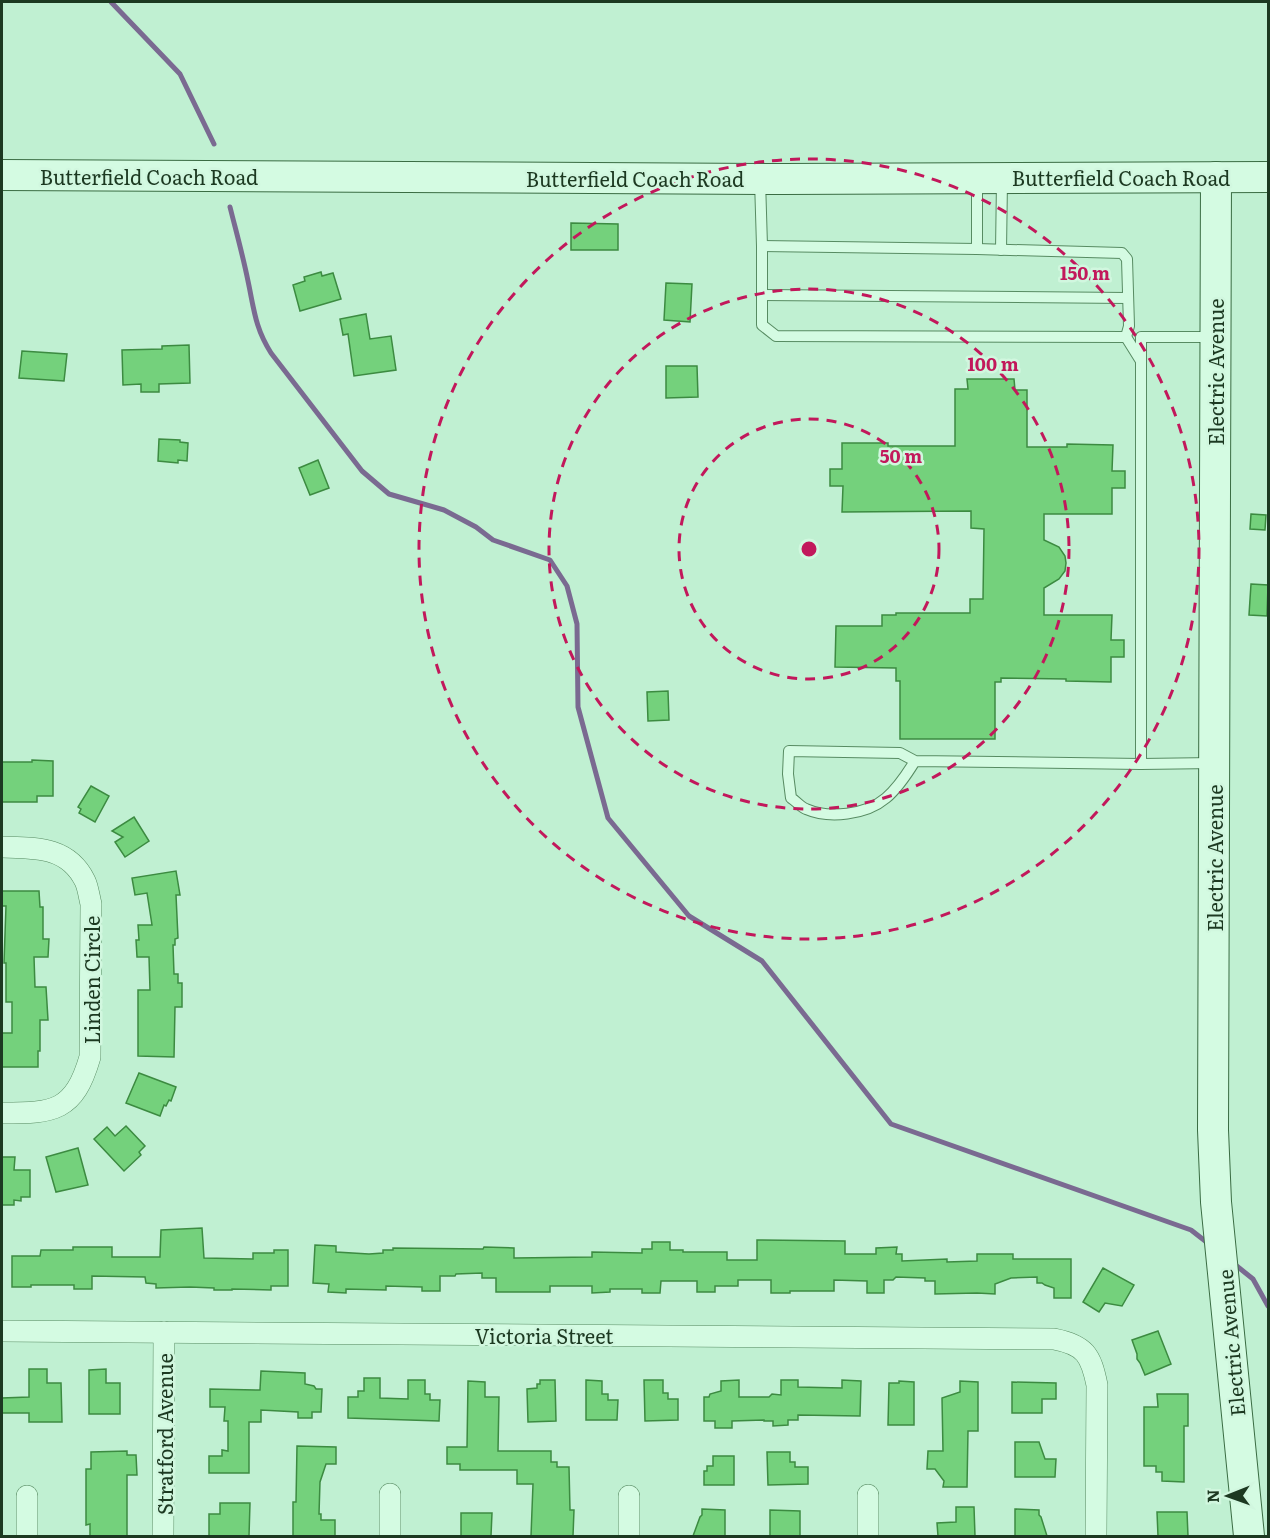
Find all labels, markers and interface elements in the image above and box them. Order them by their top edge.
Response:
street label: Butterfield Coach Road [40,161,258,191]
street label: Butterfield Coach Road [1012,162,1230,192]
street label: Butterfield Coach Road [526,163,744,193]
text: 150 m [1060,259,1110,286]
street label: Electric Avenue [1200,298,1230,446]
text: 100 m [967,350,1019,377]
text: 50 m [880,442,922,469]
centre of rings [799,539,819,559]
street label: Electric Avenue [1199,784,1229,932]
street label: Linden Circle [76,916,106,1044]
street label: Electric Avenue [1209,1268,1251,1418]
street label: Victoria Street [475,1320,613,1350]
street label: Stratford Avenue [149,1353,179,1515]
north arrow [1198,1466,1258,1526]
text: N [1200,1489,1224,1503]

